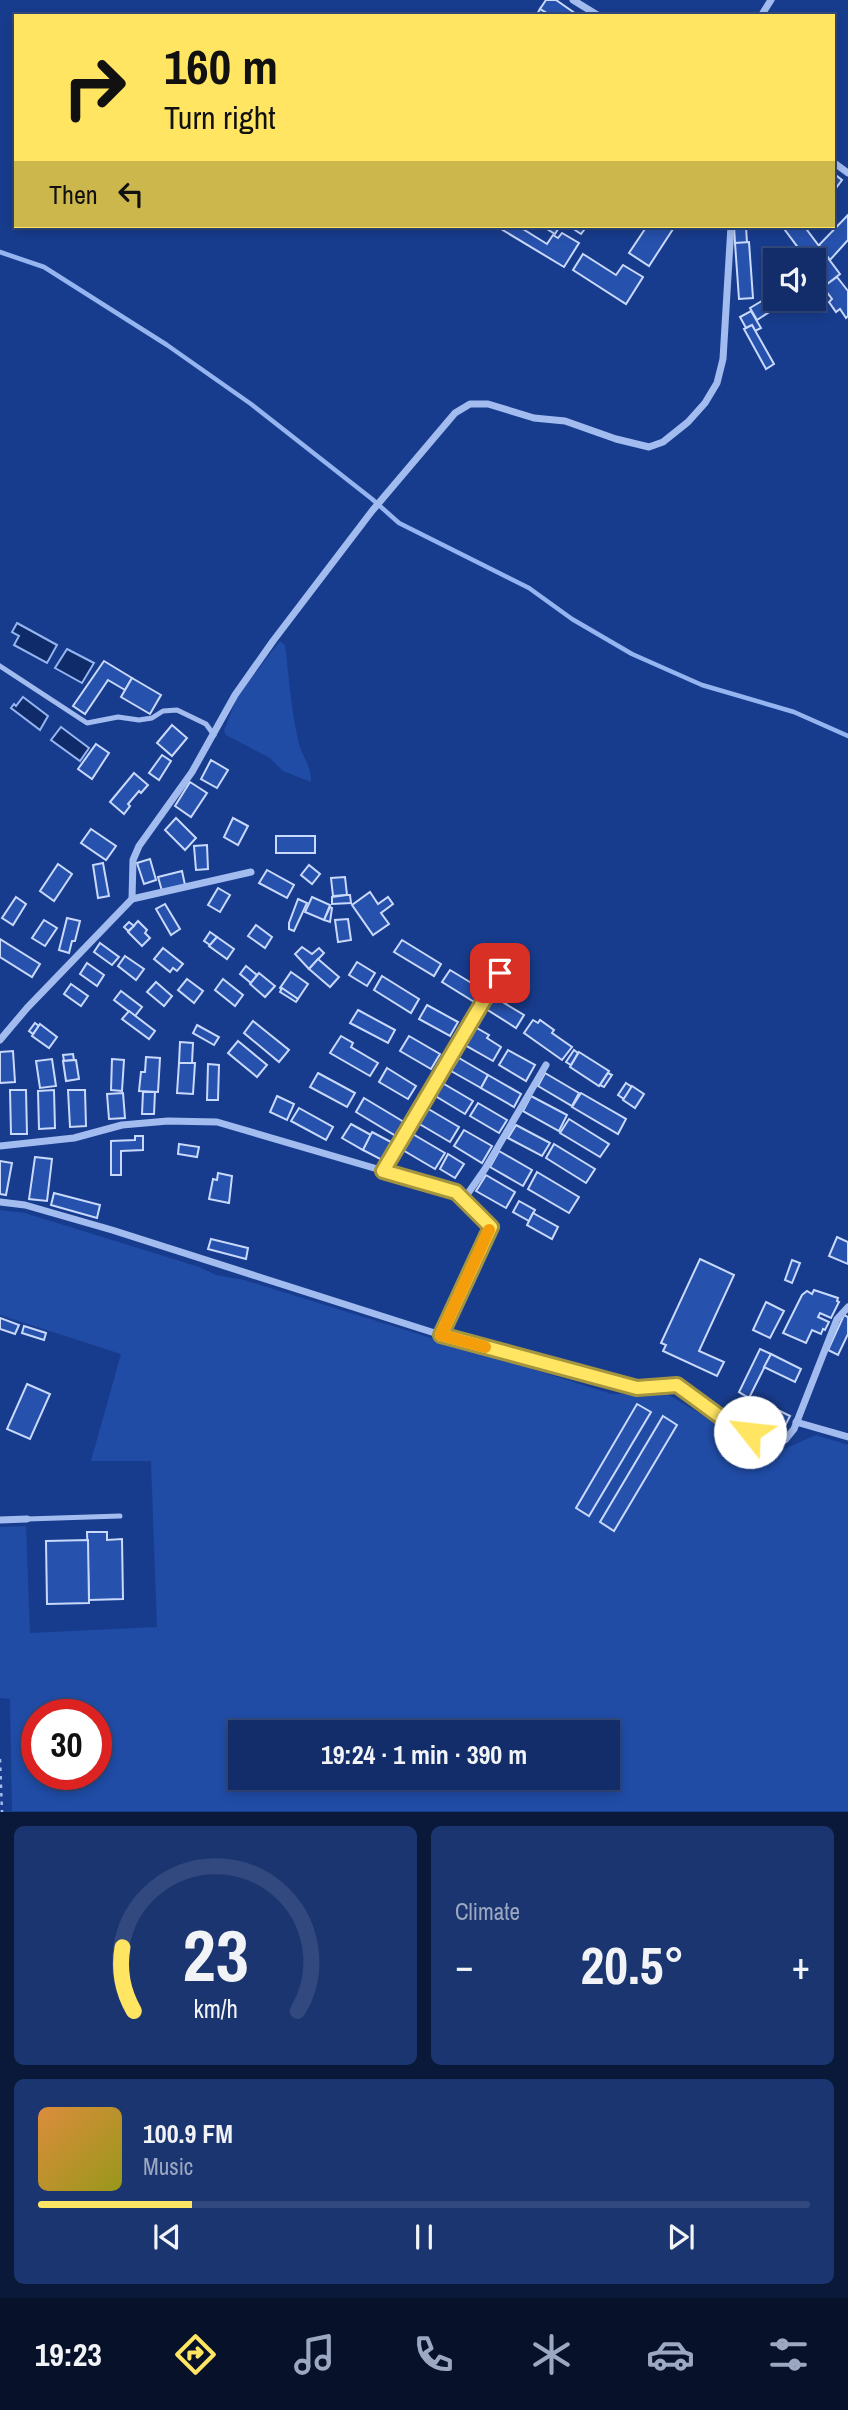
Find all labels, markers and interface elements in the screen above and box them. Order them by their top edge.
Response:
text: 160 m [164,33,278,99]
icon: right [49,42,140,133]
text: Turn right [164,96,276,139]
icon: left [112,175,150,213]
text: Then [49,177,98,212]
map controls [763,248,826,311]
button: sound [763,248,826,311]
pin [470,943,530,1003]
icon: arrive [481,954,519,992]
position arrow [713,1395,787,1469]
speed limit sign: 30 [21,1699,112,1790]
text: 19:24 · 1 min · 390 m [321,1737,527,1772]
text: Climate [455,1896,520,1927]
text: 23 [182,1907,249,2005]
text: 20.5° [581,1930,684,2000]
text: − [455,1940,473,1991]
text: + [792,1940,810,1991]
text: km/h [193,1992,238,2026]
text: 100.9 FM [143,2116,233,2151]
text: Music [143,2151,193,2182]
icon: previous [148,2218,186,2256]
icon: pause [405,2218,443,2256]
icon: next [662,2218,700,2256]
icon: directions [171,2330,220,2379]
icon: music [290,2330,339,2379]
icon: phone [409,2330,458,2379]
icon: climate [527,2330,576,2379]
icon: car [646,2330,695,2379]
icon: filters [764,2330,813,2379]
text: 19:23 [35,2333,102,2376]

